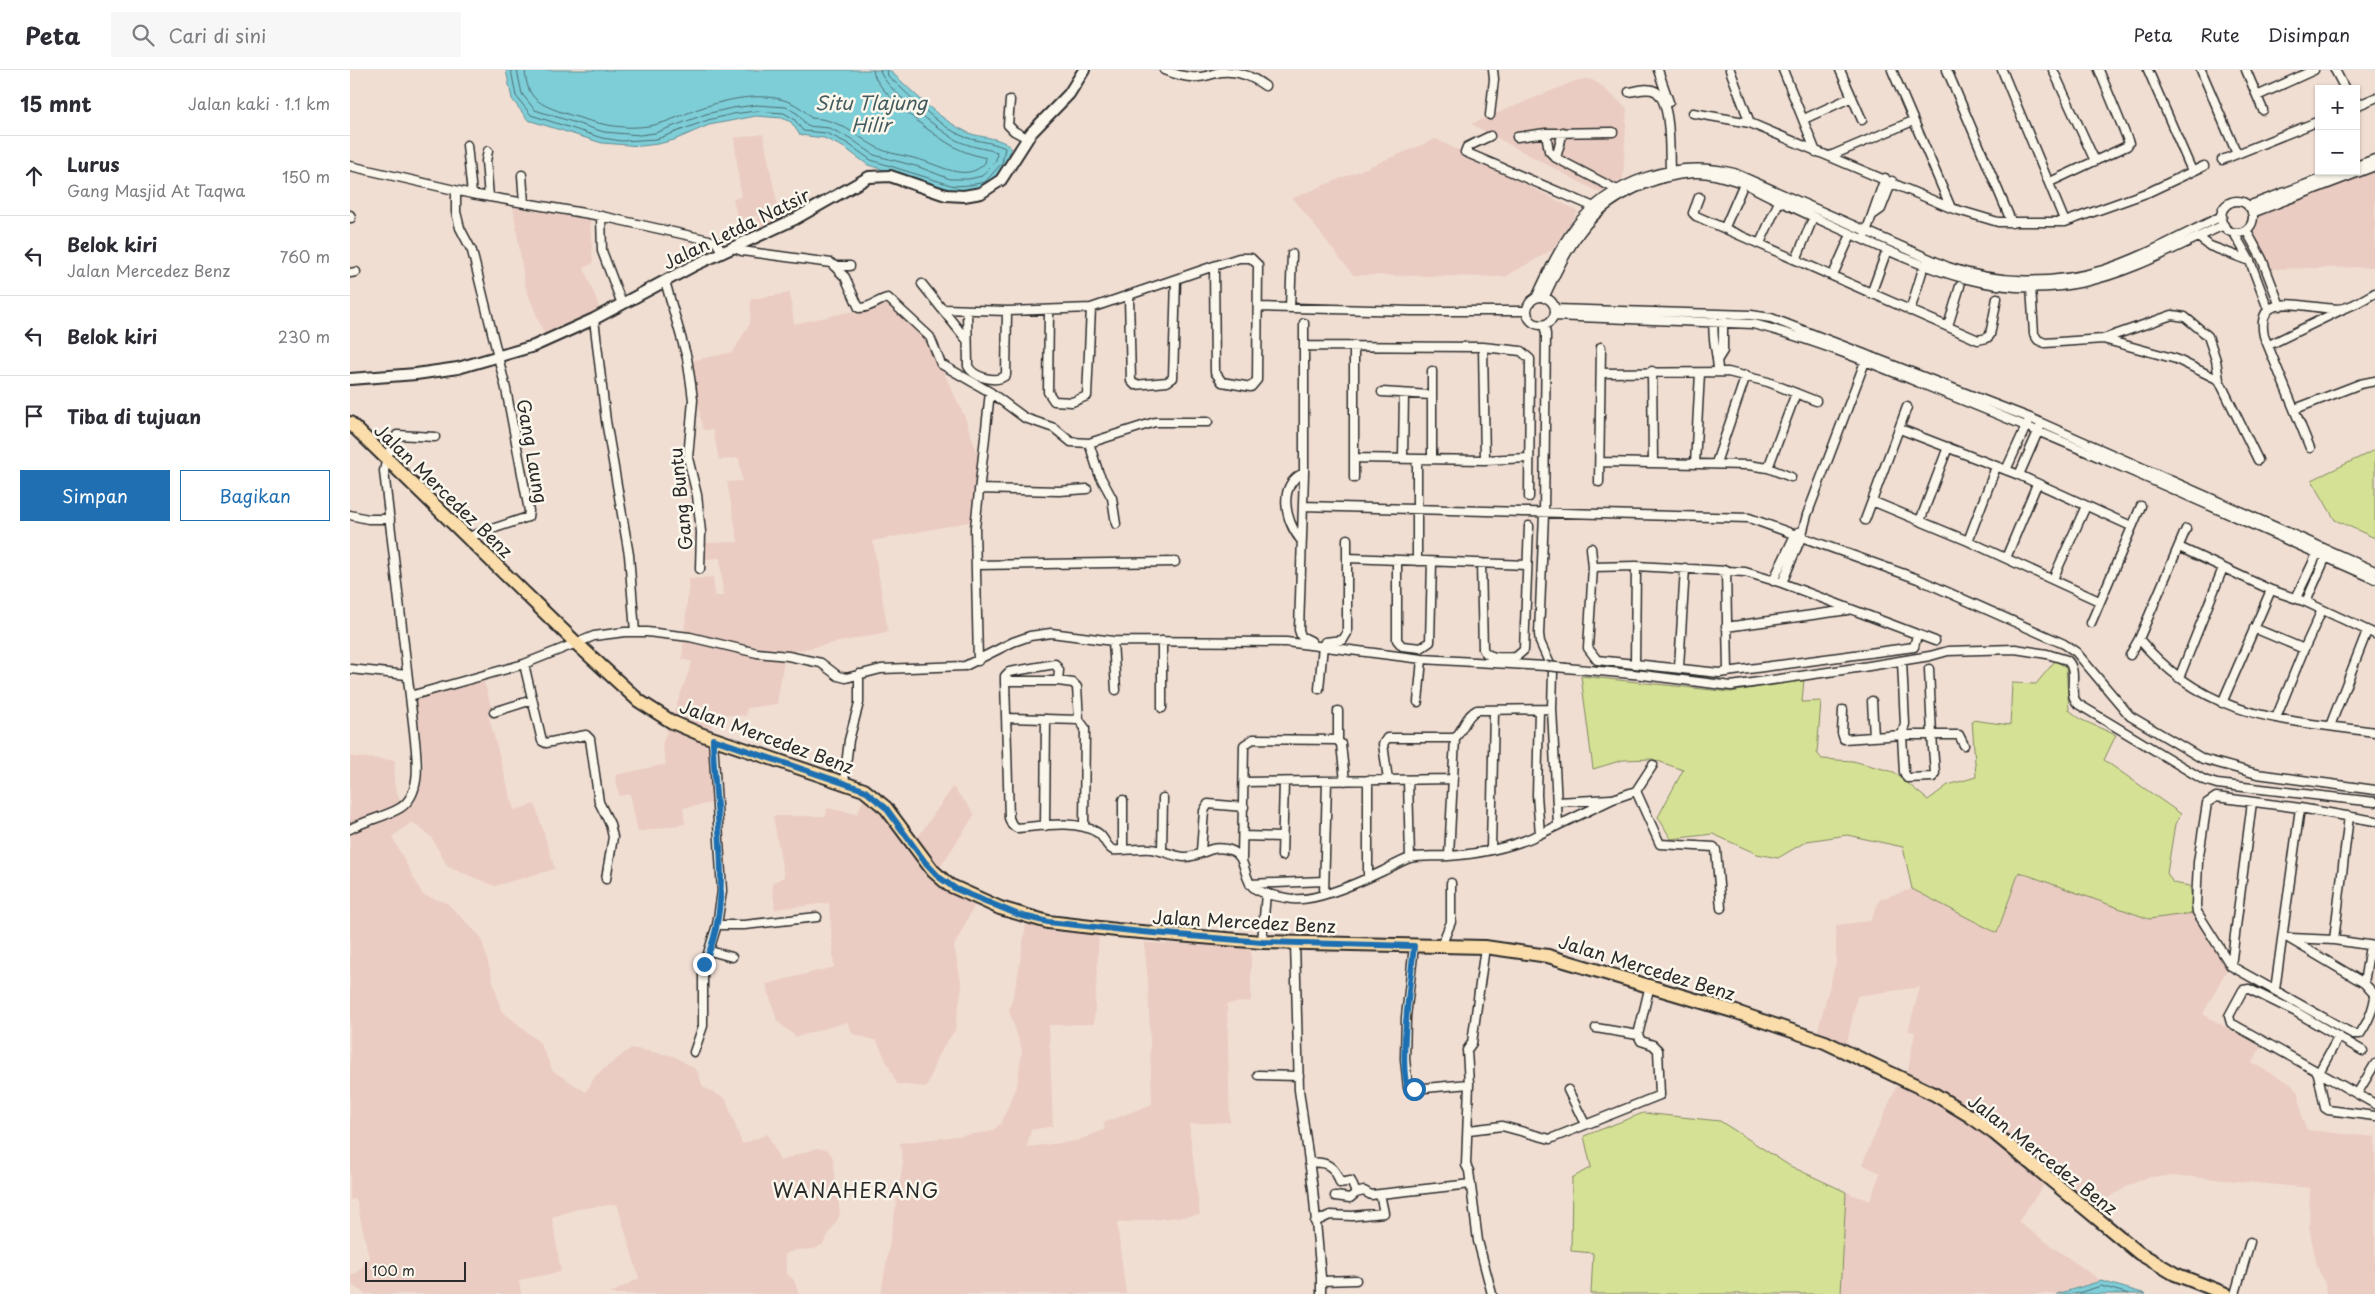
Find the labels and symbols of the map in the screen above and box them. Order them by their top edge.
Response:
water label: Situ Tlajung Hilir [815,88,928,138]
street label: Jalan Letda Natsir [658,180,815,275]
street label: Gang Laung [511,397,555,505]
street label: Jalan Mercedez Benz [369,417,520,564]
street label: Gang Buntu [661,446,699,552]
street label: Jalan Mercedez Benz [676,692,858,780]
street label: Jalan Mercedez Benz [1152,903,1337,939]
street label: Jalan Mercedez Benz [1555,927,1739,1007]
route end [693,953,716,976]
route start [1403,1078,1426,1101]
street label: Jalan Mercedez Benz [1962,1087,2124,1221]
district label: WANAHERANG [773,1175,939,1205]
scale bar [365,1259,466,1282]

